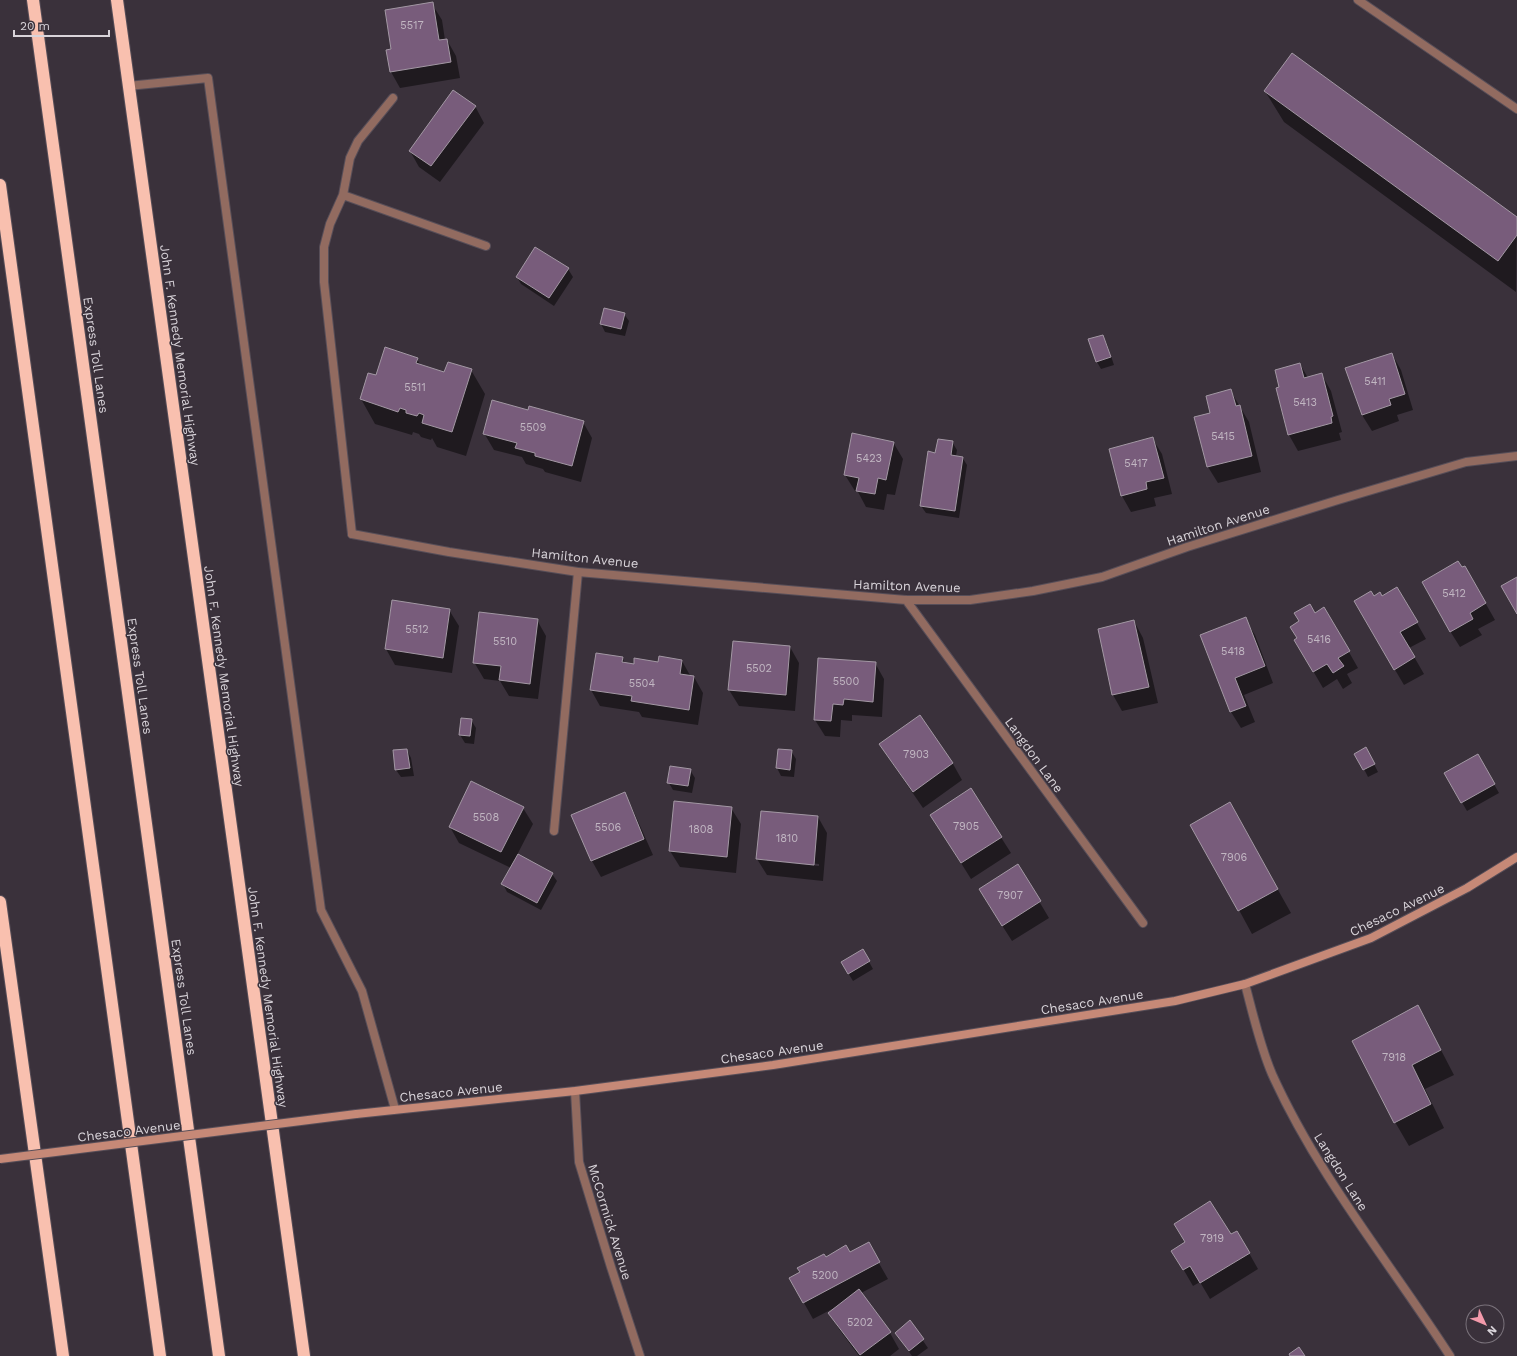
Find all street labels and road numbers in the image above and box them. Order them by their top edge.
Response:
street label: John F. Kennedy Memorial Highway [157,244,203,467]
street label: Express Toll Lanes [80,296,112,414]
street label: Hamilton Avenue [1165,501,1271,549]
street label: Hamilton Avenue [531,545,639,571]
street label: John F. Kennedy Memorial Highway [201,565,247,788]
street label: Hamilton Avenue [853,577,961,595]
street label: Express Toll Lanes [124,617,156,735]
street label: Langdon Lane [1002,715,1066,795]
street label: Chesaco Avenue [1347,881,1447,939]
street label: John F. Kennedy Memorial Highway [245,886,291,1109]
street label: Express Toll Lanes [168,938,200,1056]
street label: Chesaco Avenue [1040,986,1144,1018]
street label: Chesaco Avenue [720,1037,824,1067]
street label: Chesaco Avenue [399,1079,503,1105]
street label: Chesaco Avenue [77,1117,181,1145]
street label: Langdon Lane [1311,1130,1371,1214]
street label: McCormick Avenue [585,1162,635,1282]

